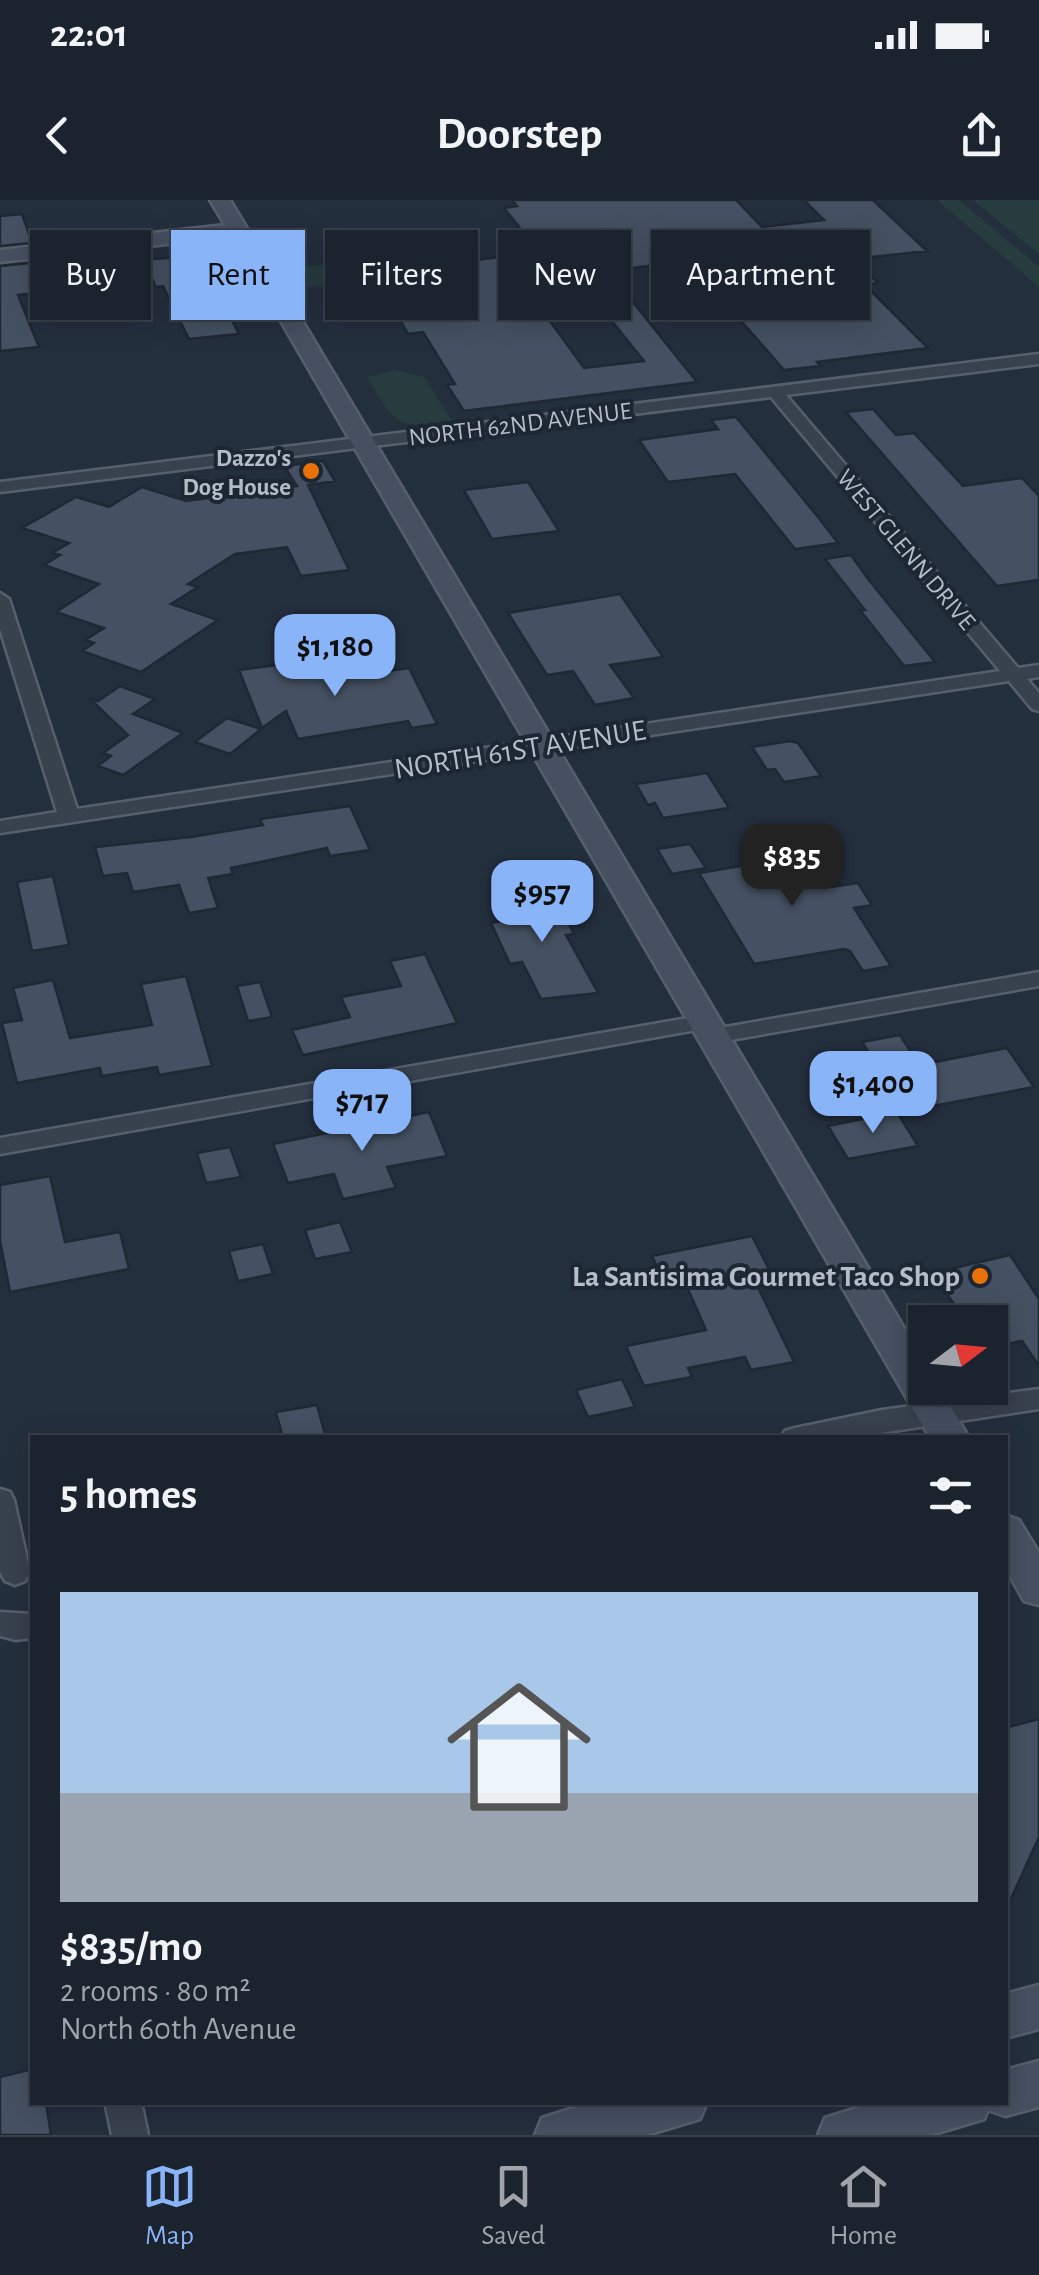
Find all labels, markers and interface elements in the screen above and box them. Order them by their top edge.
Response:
text: 22:01 [50,16,128,54]
icon: back [30,108,85,163]
icon: share [954,108,1009,163]
text: Doorstep [437,112,602,157]
chip: Buy [30,230,151,320]
chip: Rent [171,230,305,320]
chip: Filters [325,230,478,320]
chip: New [498,230,631,320]
chip: Apartment [651,230,870,320]
street label: NORTH 62ND AVENUE [407,398,633,451]
place label: Dazzo's Dog House [182,446,291,500]
marker: Dazzo's Dog House [300,460,322,482]
street label: WEST GLENN DRIVE [832,465,980,635]
pin: $1,180 [254,614,416,699]
text: $1,180 [296,630,374,662]
street label: NORTH 61ST AVENUE [392,715,648,785]
pin: $835 [733,824,851,909]
text: $835 [763,840,821,872]
pin: $957 [483,860,601,945]
text: $957 [513,876,571,908]
pin: $1,400 [792,1051,954,1136]
text: $1,400 [832,1067,914,1099]
pin: $717 [303,1069,421,1154]
text: $717 [335,1085,389,1117]
place label: La Santisima Gourmet Taco Shop [572,1262,960,1292]
marker: La Santisima Gourmet Taco Shop [969,1265,991,1287]
north arrow [908,1305,1008,1405]
map controls [908,1305,1008,1405]
icon: filters [923,1468,978,1523]
text: 5 homes [60,1474,197,1516]
icon: home [429,1657,609,1837]
text: $835/mo [60,1926,202,1968]
text: 2 rooms · 80 m² [60,1975,251,2007]
text: North 60th Avenue [60,2013,296,2045]
tab: Map [142,2159,197,2253]
tab: Saved [481,2159,545,2253]
tab: Home [830,2159,897,2253]

